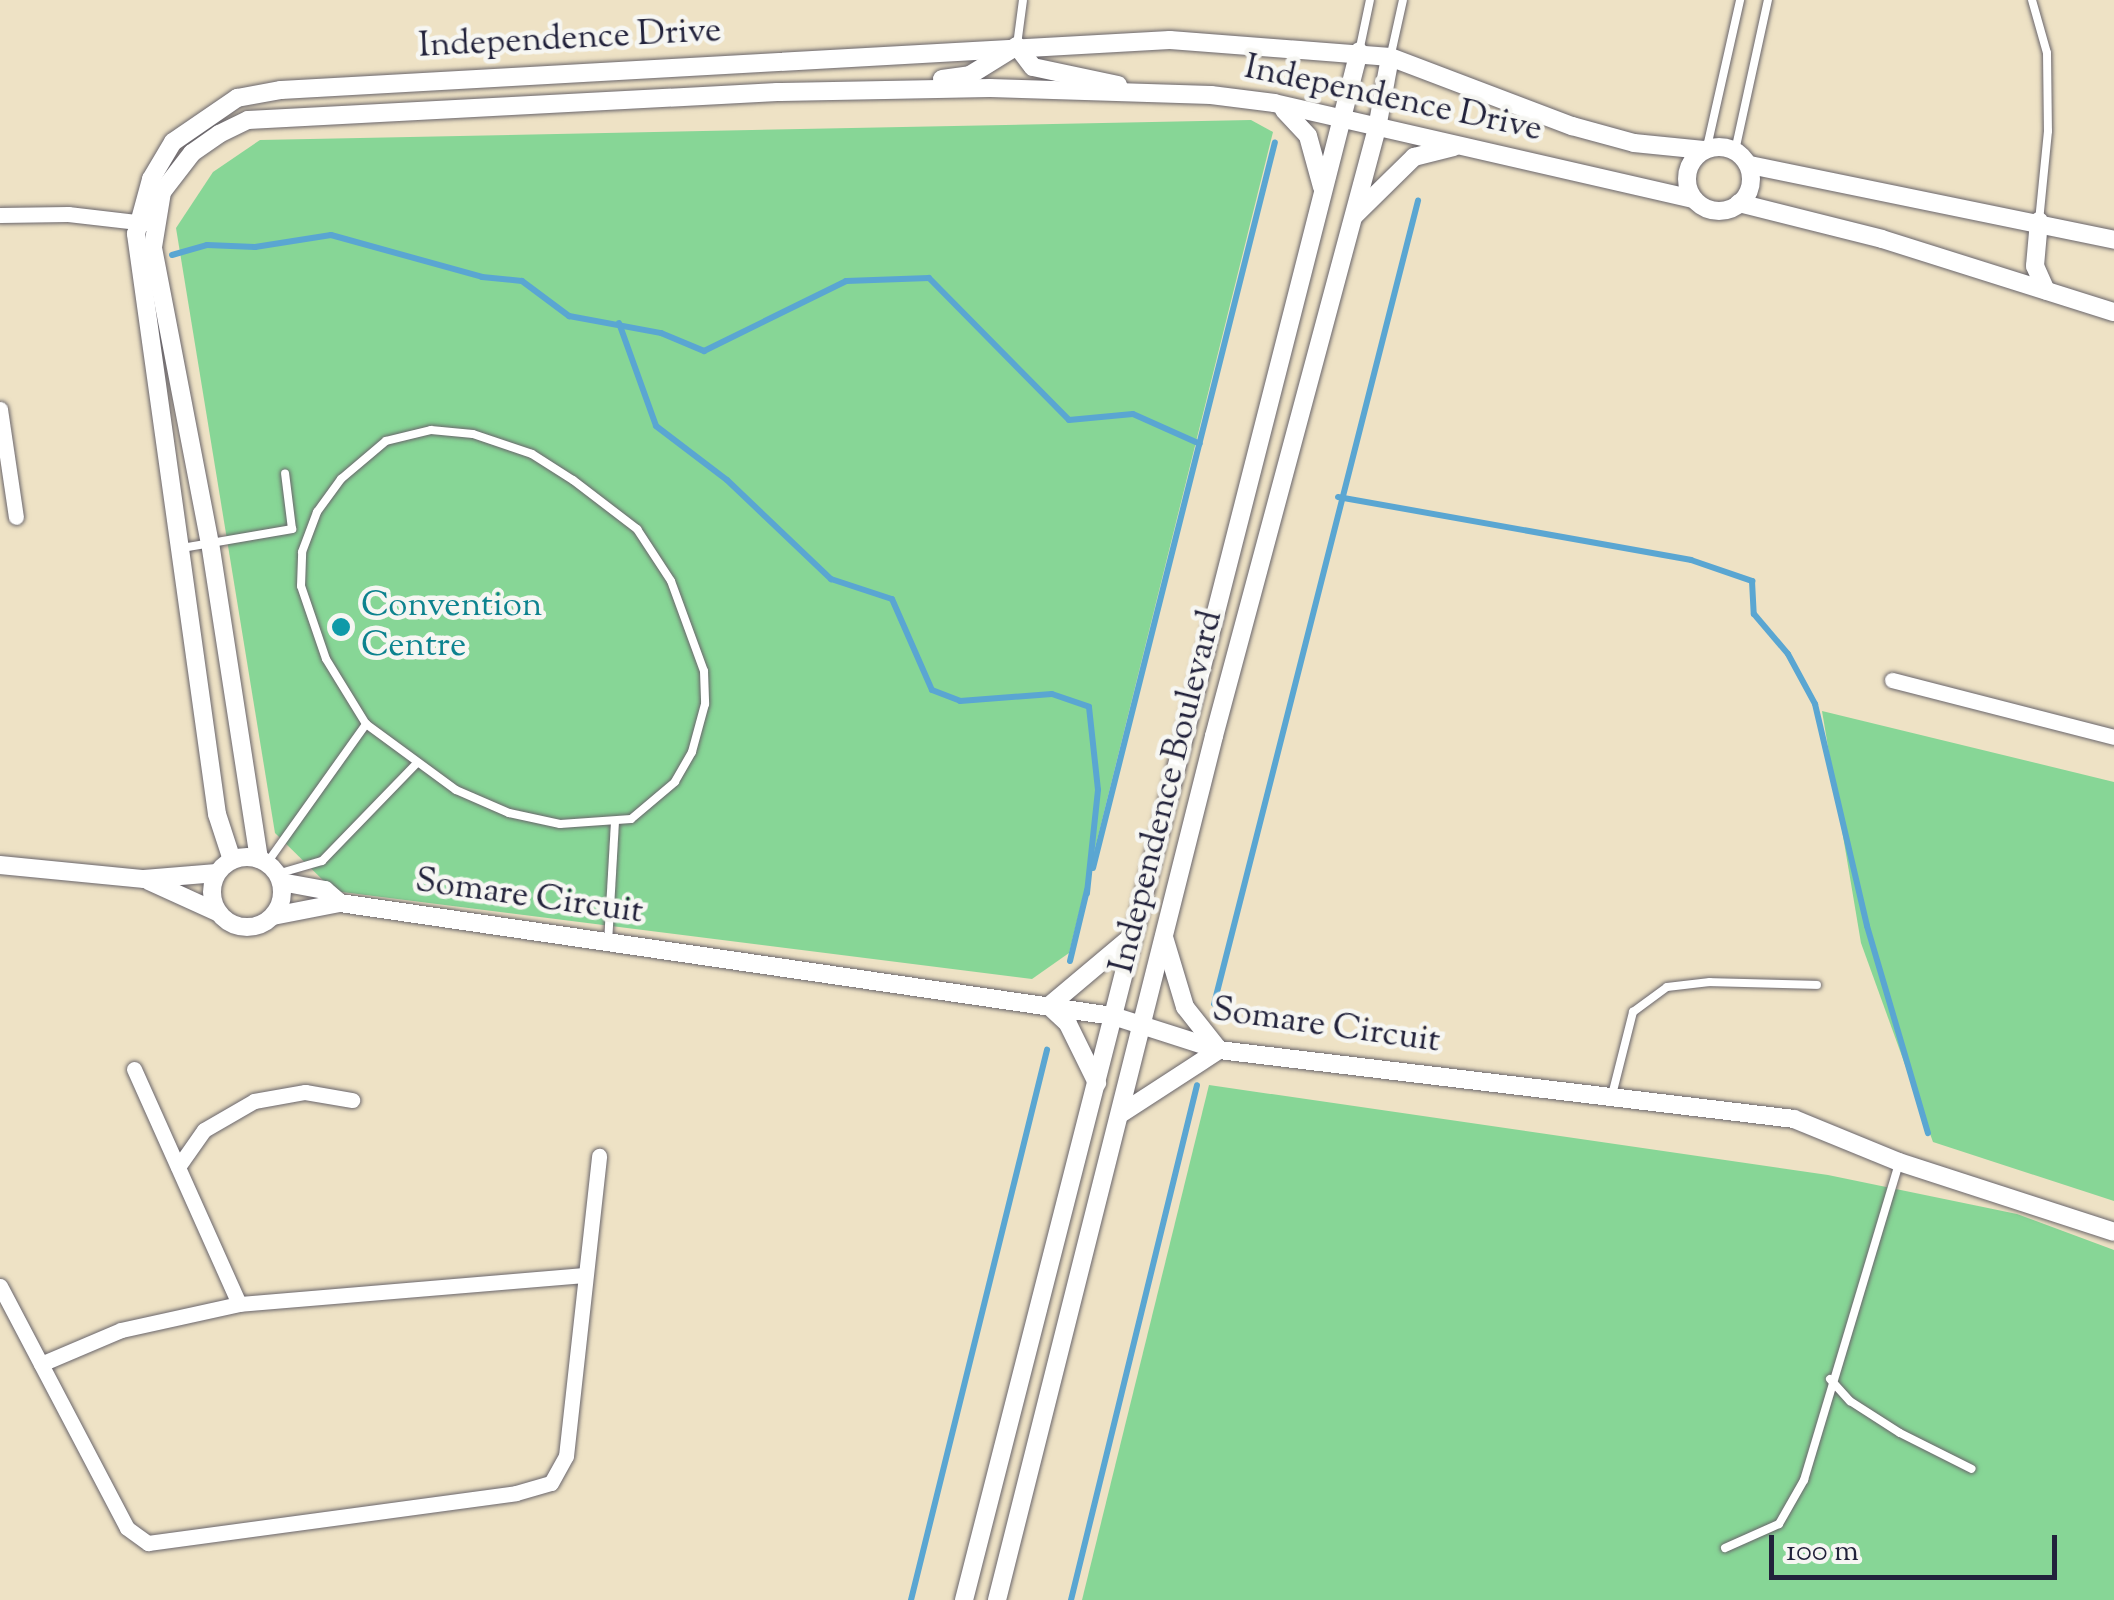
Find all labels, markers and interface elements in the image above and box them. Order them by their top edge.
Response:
street label: Independence Drive [418,11,722,69]
street label: Independence Drive [1240,48,1546,152]
place label: Convention Centre [361,586,543,668]
street label: Independence Boulevard [1103,606,1233,978]
marker: Convention Centre [330,616,352,638]
street label: Somare Circuit [412,861,646,935]
street label: Somare Circuit [1209,990,1443,1064]
scale bar [1774,1515,2062,1577]
text: 100 m [1786,1531,1859,1574]

